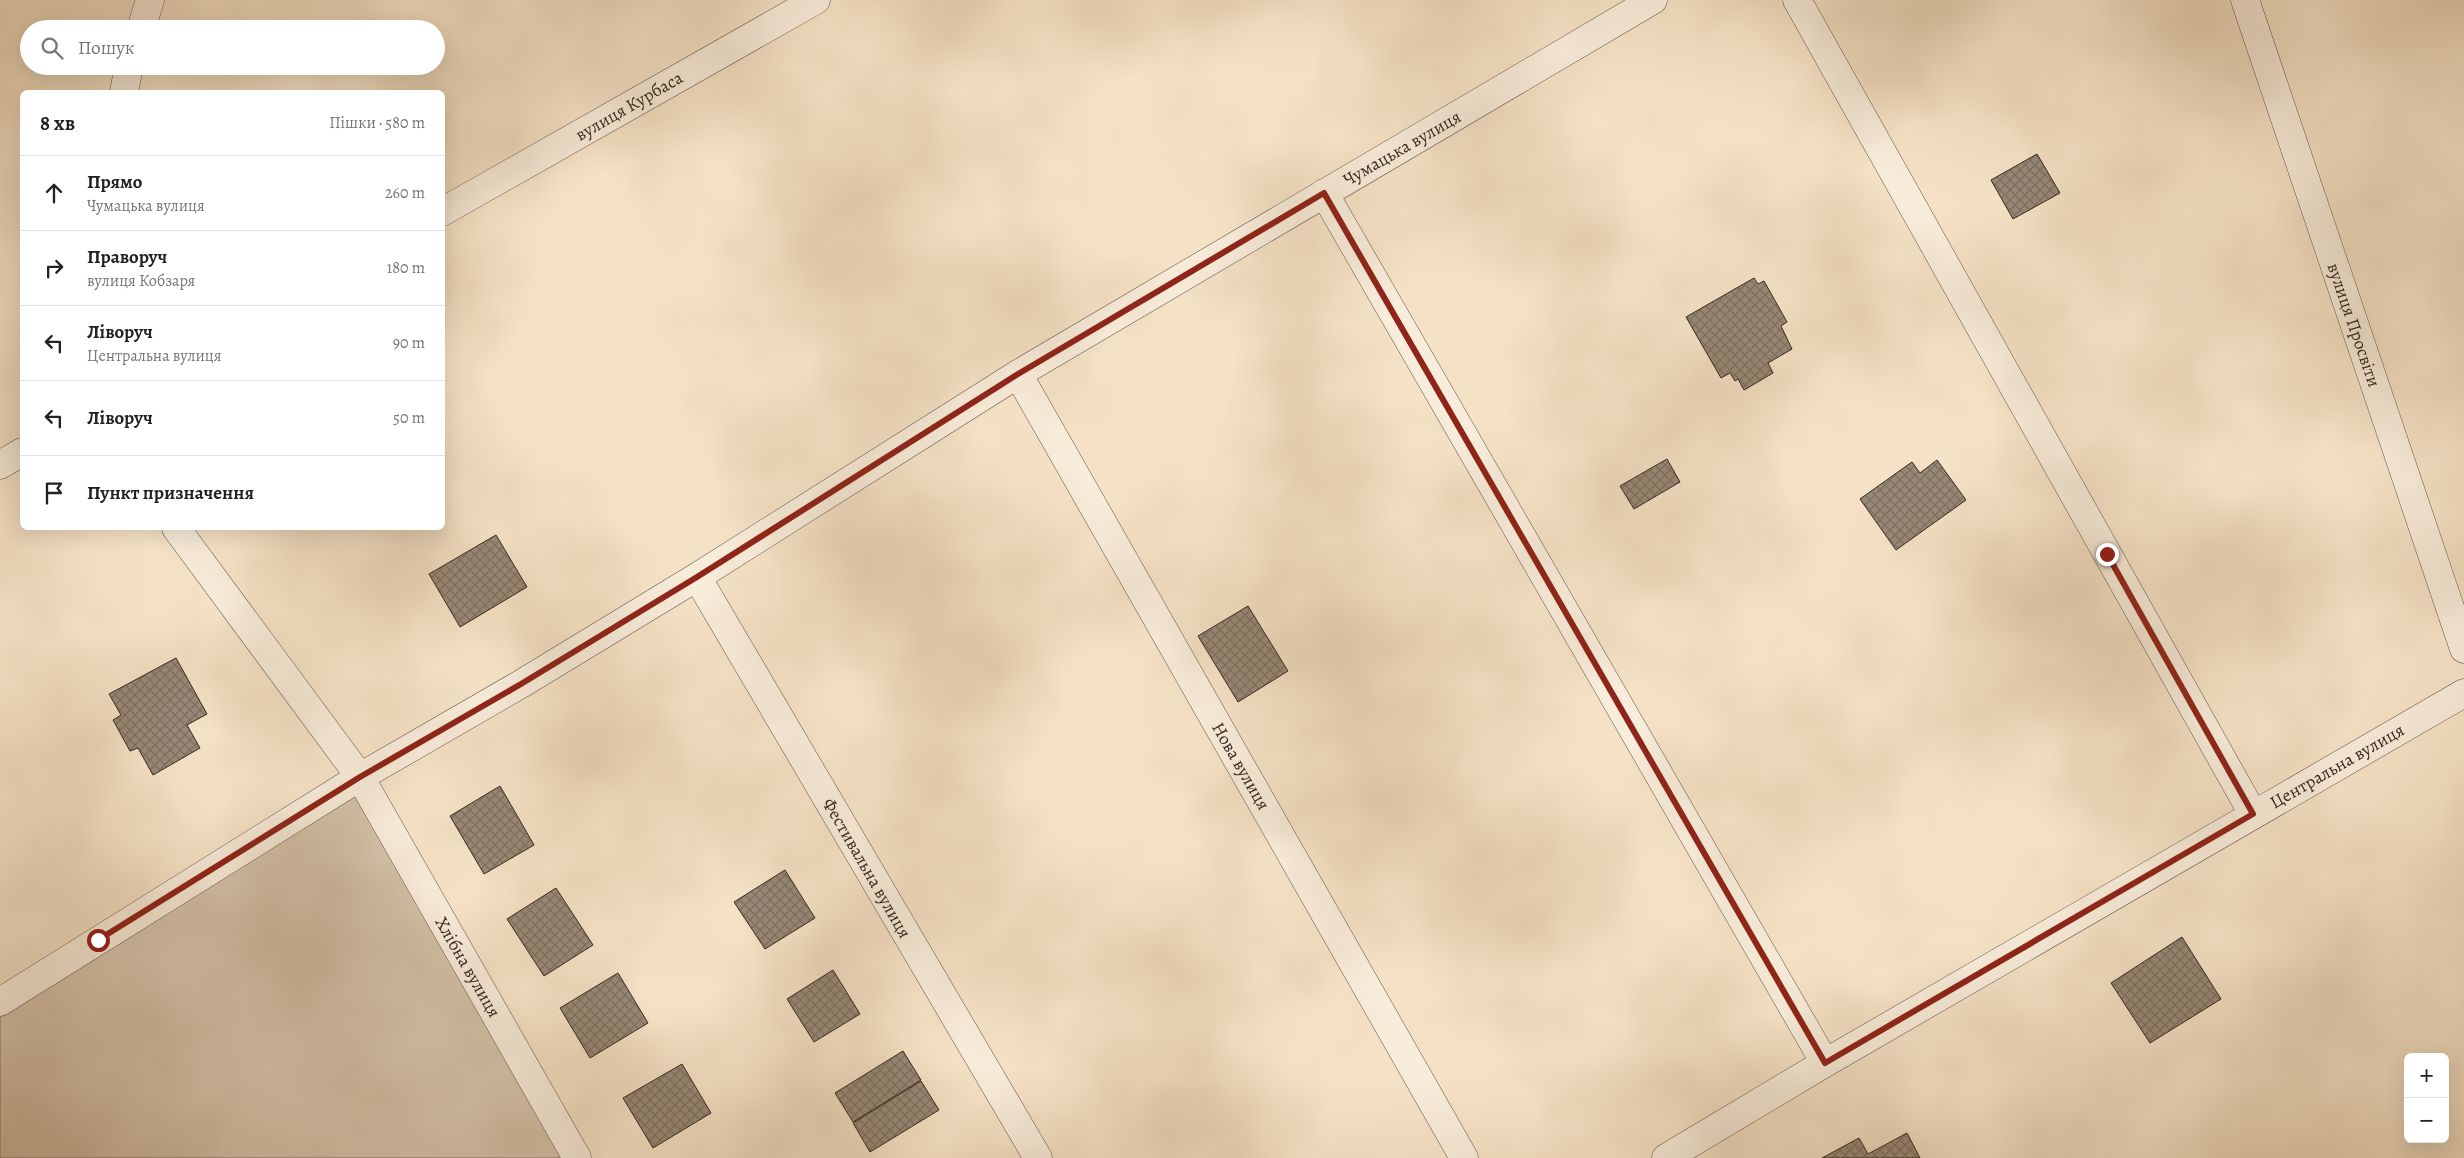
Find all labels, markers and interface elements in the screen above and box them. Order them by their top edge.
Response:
search box [20,20,445,75]
icon: search [38,34,66,62]
text: Пошук [78,35,135,61]
street label: вулиця Курбаса [571,65,688,147]
street label: Чумацька вулиця [1339,105,1465,191]
text: 8 хв [40,109,75,137]
text: Пішки · 580 m [329,112,425,134]
text: Прямо [87,169,142,195]
icon: ahead [40,179,68,207]
text: 260 m [385,182,425,204]
text: Чумацька вулиця [87,195,205,217]
text: Праворуч [87,244,167,270]
icon: right [40,254,68,282]
text: 180 m [387,257,425,279]
street label: вулиця Просвіти [2322,260,2386,390]
text: вулиця Кобзаря [87,270,195,292]
text: Ліворуч [87,319,153,345]
icon: left [40,329,68,357]
text: 90 m [393,332,425,354]
text: Центральна вулиця [87,345,221,367]
icon: left [40,404,68,432]
text: Ліворуч [87,405,153,431]
text: 50 m [393,407,425,429]
icon: arrive [40,479,68,507]
text: Пункт призначення [87,480,254,506]
route end [2096,543,2119,566]
street label: Нова вулиця [1206,718,1276,814]
street label: Центральна вулиця [2265,718,2409,814]
street label: Фестивальна вулиця [817,794,917,942]
street label: Хлібна вулиця [429,912,507,1022]
route start [87,929,110,952]
map controls [2404,1053,2449,1143]
button: + [2404,1053,2449,1098]
button: − [2404,1098,2449,1143]

